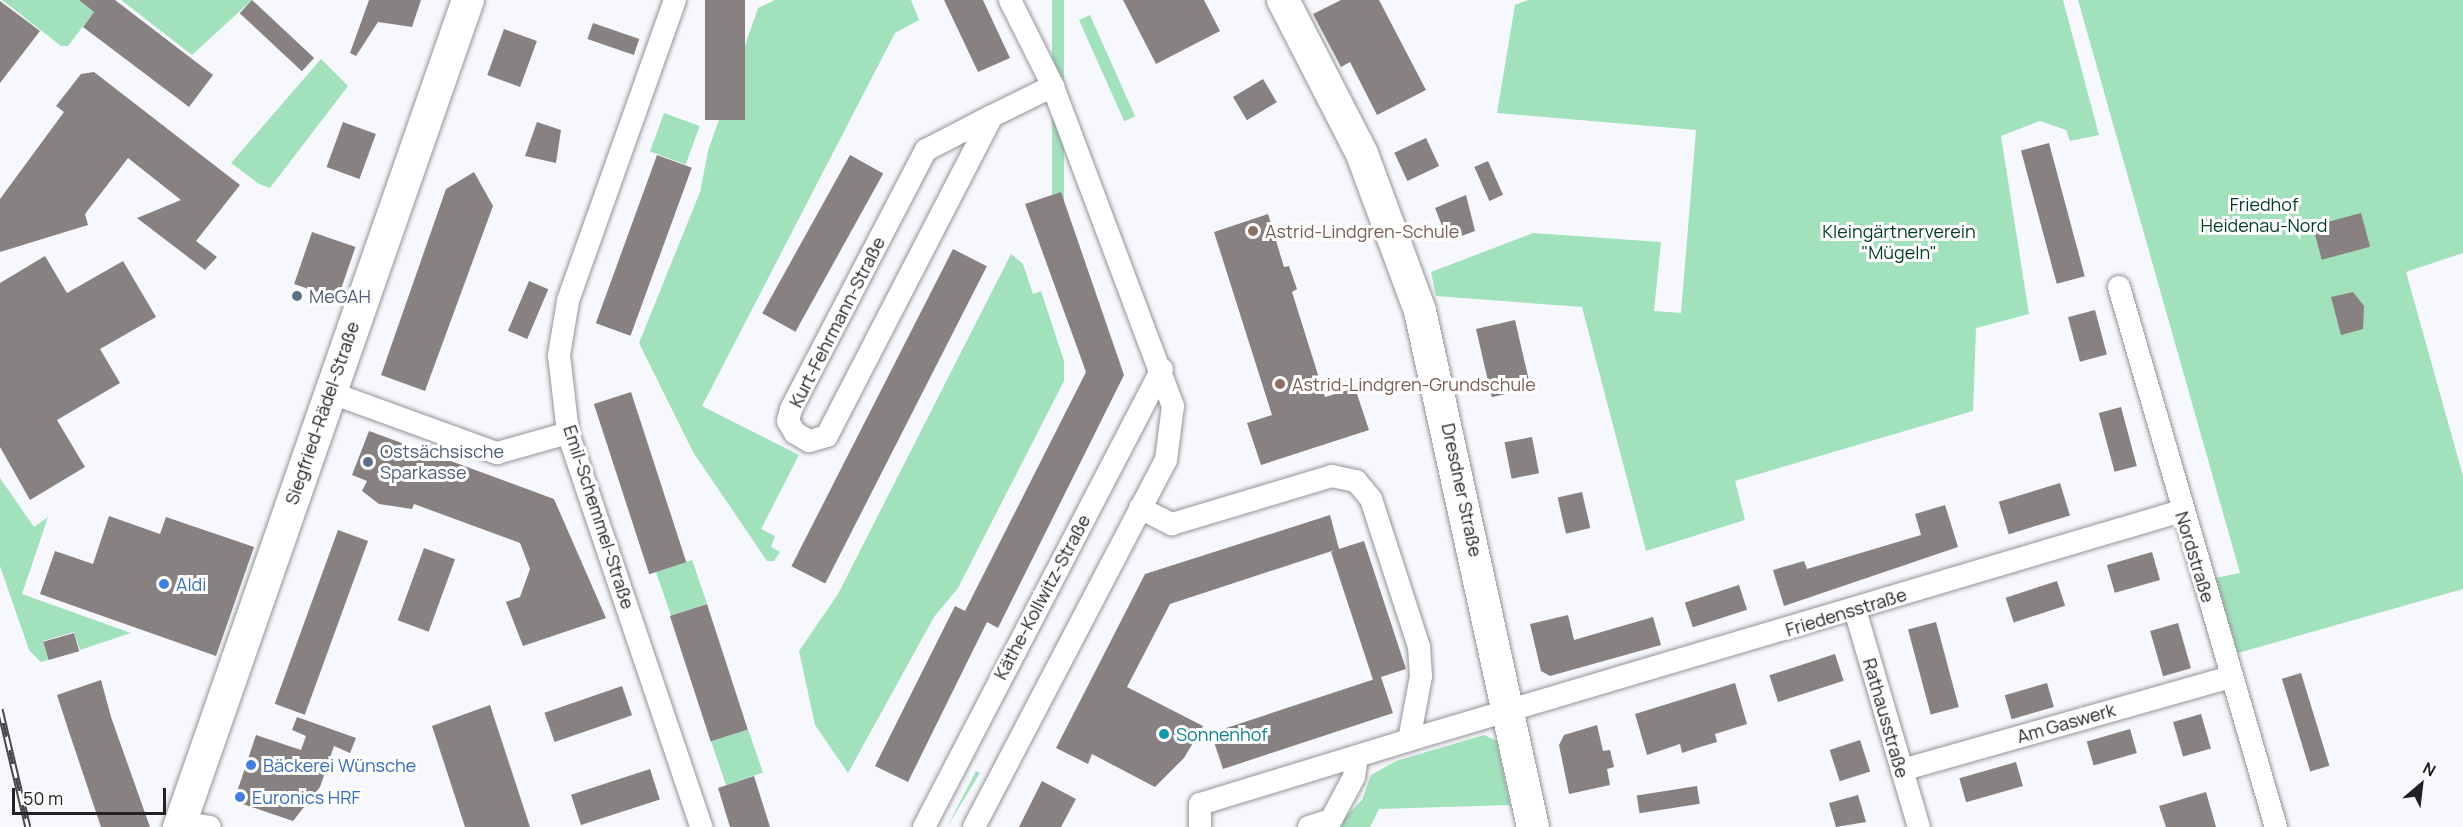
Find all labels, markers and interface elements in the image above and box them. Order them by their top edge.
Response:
park label: Friedhof Heidenau-Nord [2201,194,2327,236]
place label: Astrid-Lindgren-Schule [1265,220,1459,242]
park label: Kleingärtnerverein "Mügeln" [1822,221,1976,264]
marker: Astrid-Lindgren-Schule [1246,224,1260,238]
street label: Kurt-Fehrmann-Straße [785,233,889,411]
place label: MeGAH [309,285,371,307]
marker: MeGAH [290,289,304,303]
street label: Siegfried-Rädel-Straße [280,319,364,507]
place label: Astrid-Lindgren-Grundschule [1292,373,1536,395]
marker: Astrid-Lindgren-Grundschule [1273,377,1287,391]
street label: Dresdner Straße [1437,421,1487,559]
street label: Emil-Schemmel-Straße [559,422,639,612]
place label: Ostsächsische Sparkasse [380,441,504,484]
marker: Ostsächsische Sparkasse [361,455,375,469]
street label: Nordstraße [2171,509,2219,605]
street label: Käthe-Kollwitz-Straße [989,511,1095,683]
place label: Aldi [176,573,206,595]
marker: Aldi [157,577,171,591]
street label: Friedensstraße [1783,583,1909,641]
street label: Rathausstraße [1859,656,1913,780]
street label: Am Gaswerk [2014,699,2118,747]
place label: Sonnenhof [1176,723,1268,745]
marker: Sonnenhof [1157,727,1171,741]
place label: Bäckerei Wünsche [263,754,416,776]
north arrow [2391,755,2451,815]
text: N [2419,757,2440,782]
marker: Bäckerei Wünsche [244,758,258,772]
scale bar [15,776,170,814]
text: 50 m [23,786,63,810]
place label: Euronics HRF [252,786,361,808]
marker: Euronics HRF [233,790,247,804]

